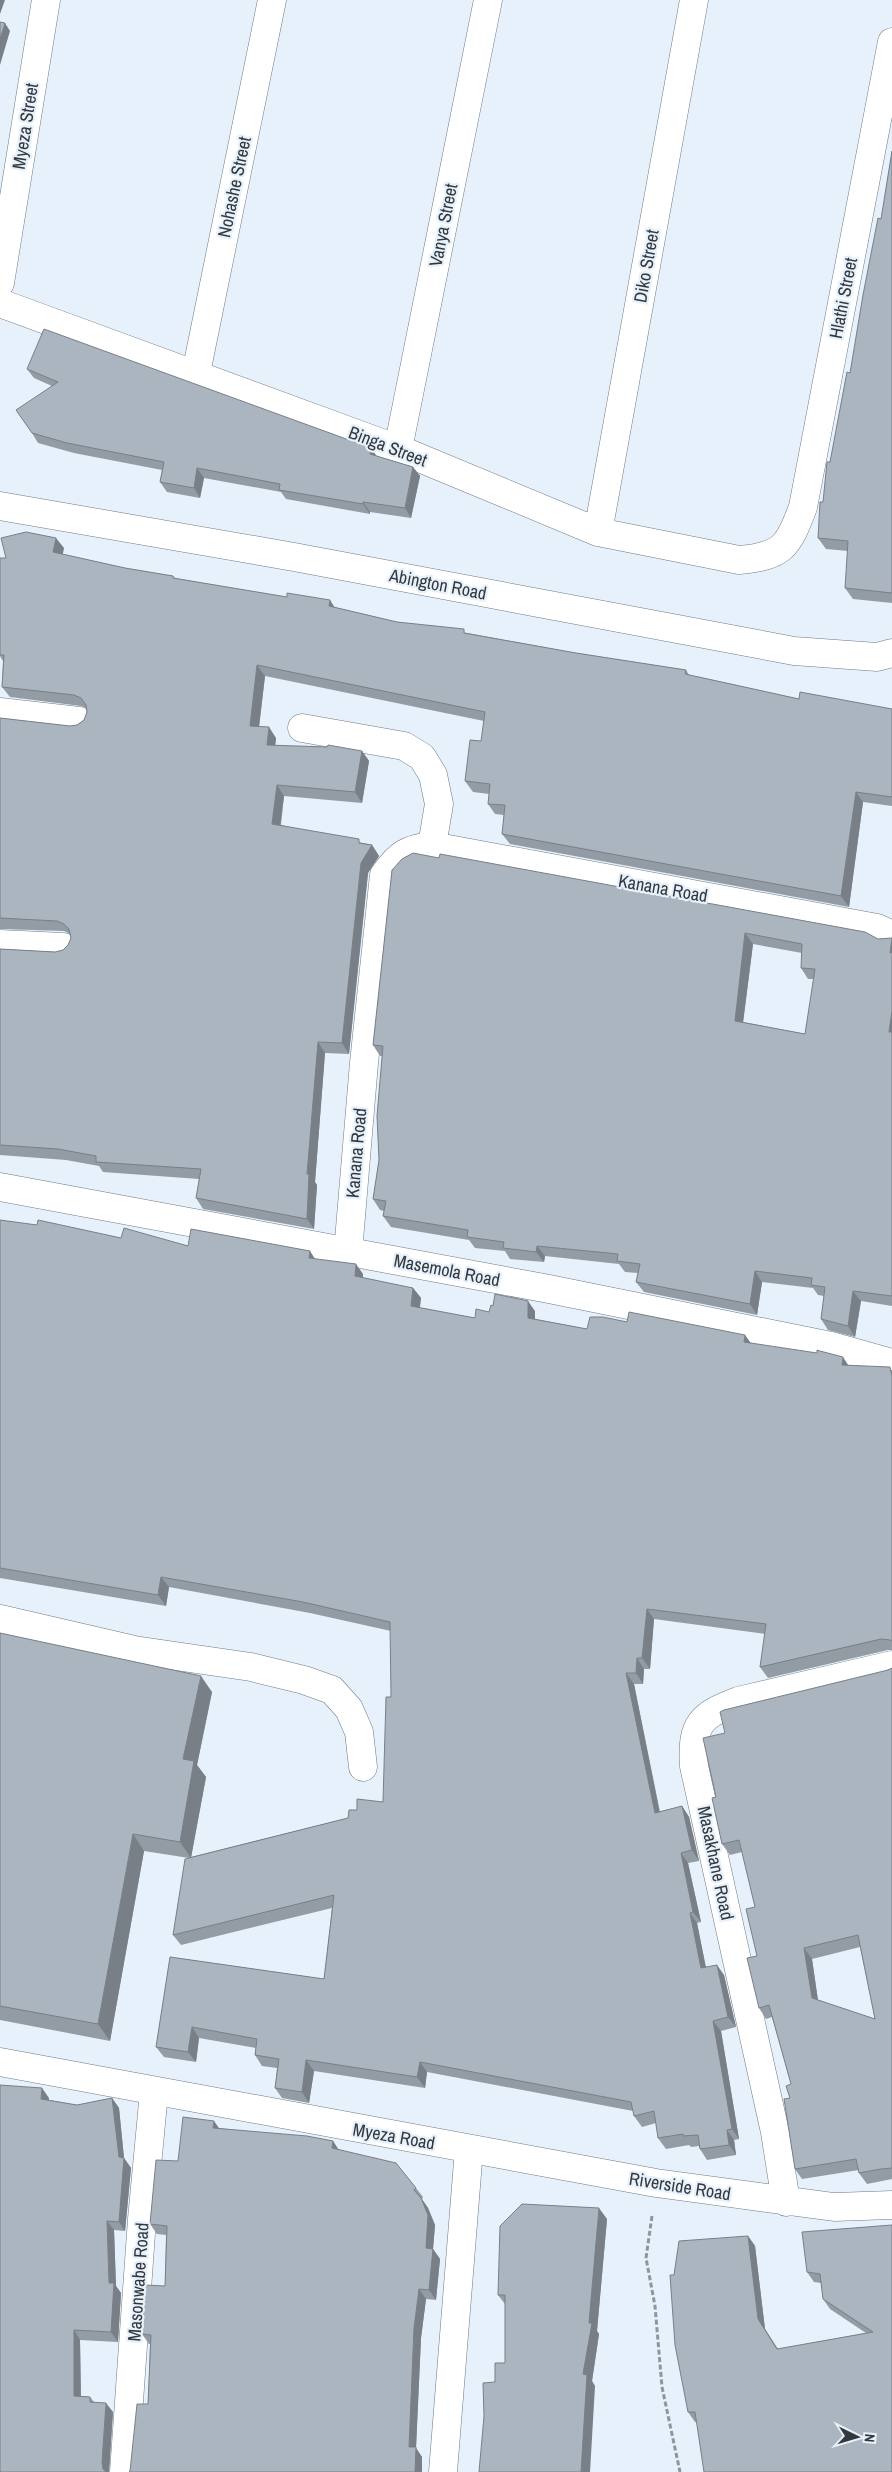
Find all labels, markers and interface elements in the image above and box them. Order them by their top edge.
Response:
street label: Myeza Street [6,81,44,171]
street label: Nohashe Street [211,134,257,240]
street label: Vanya Street [423,181,463,269]
street label: Diko Street [627,227,665,305]
street label: Hlathi Street [823,255,863,341]
street label: Binga Street [345,420,431,472]
street label: Abington Road [386,562,489,606]
street label: Kanana Road [616,868,710,908]
street label: Kanana Road [340,1107,372,1199]
street label: Masemola Road [392,1247,502,1293]
street label: Masakhane Road [692,1804,740,1922]
street label: Myeza Road [351,2116,437,2156]
street label: Riverside Road [627,2166,733,2206]
street label: Masonwabe Road [121,2222,155,2342]
north arrow [832,2412,882,2462]
text: N [861,2433,879,2443]

